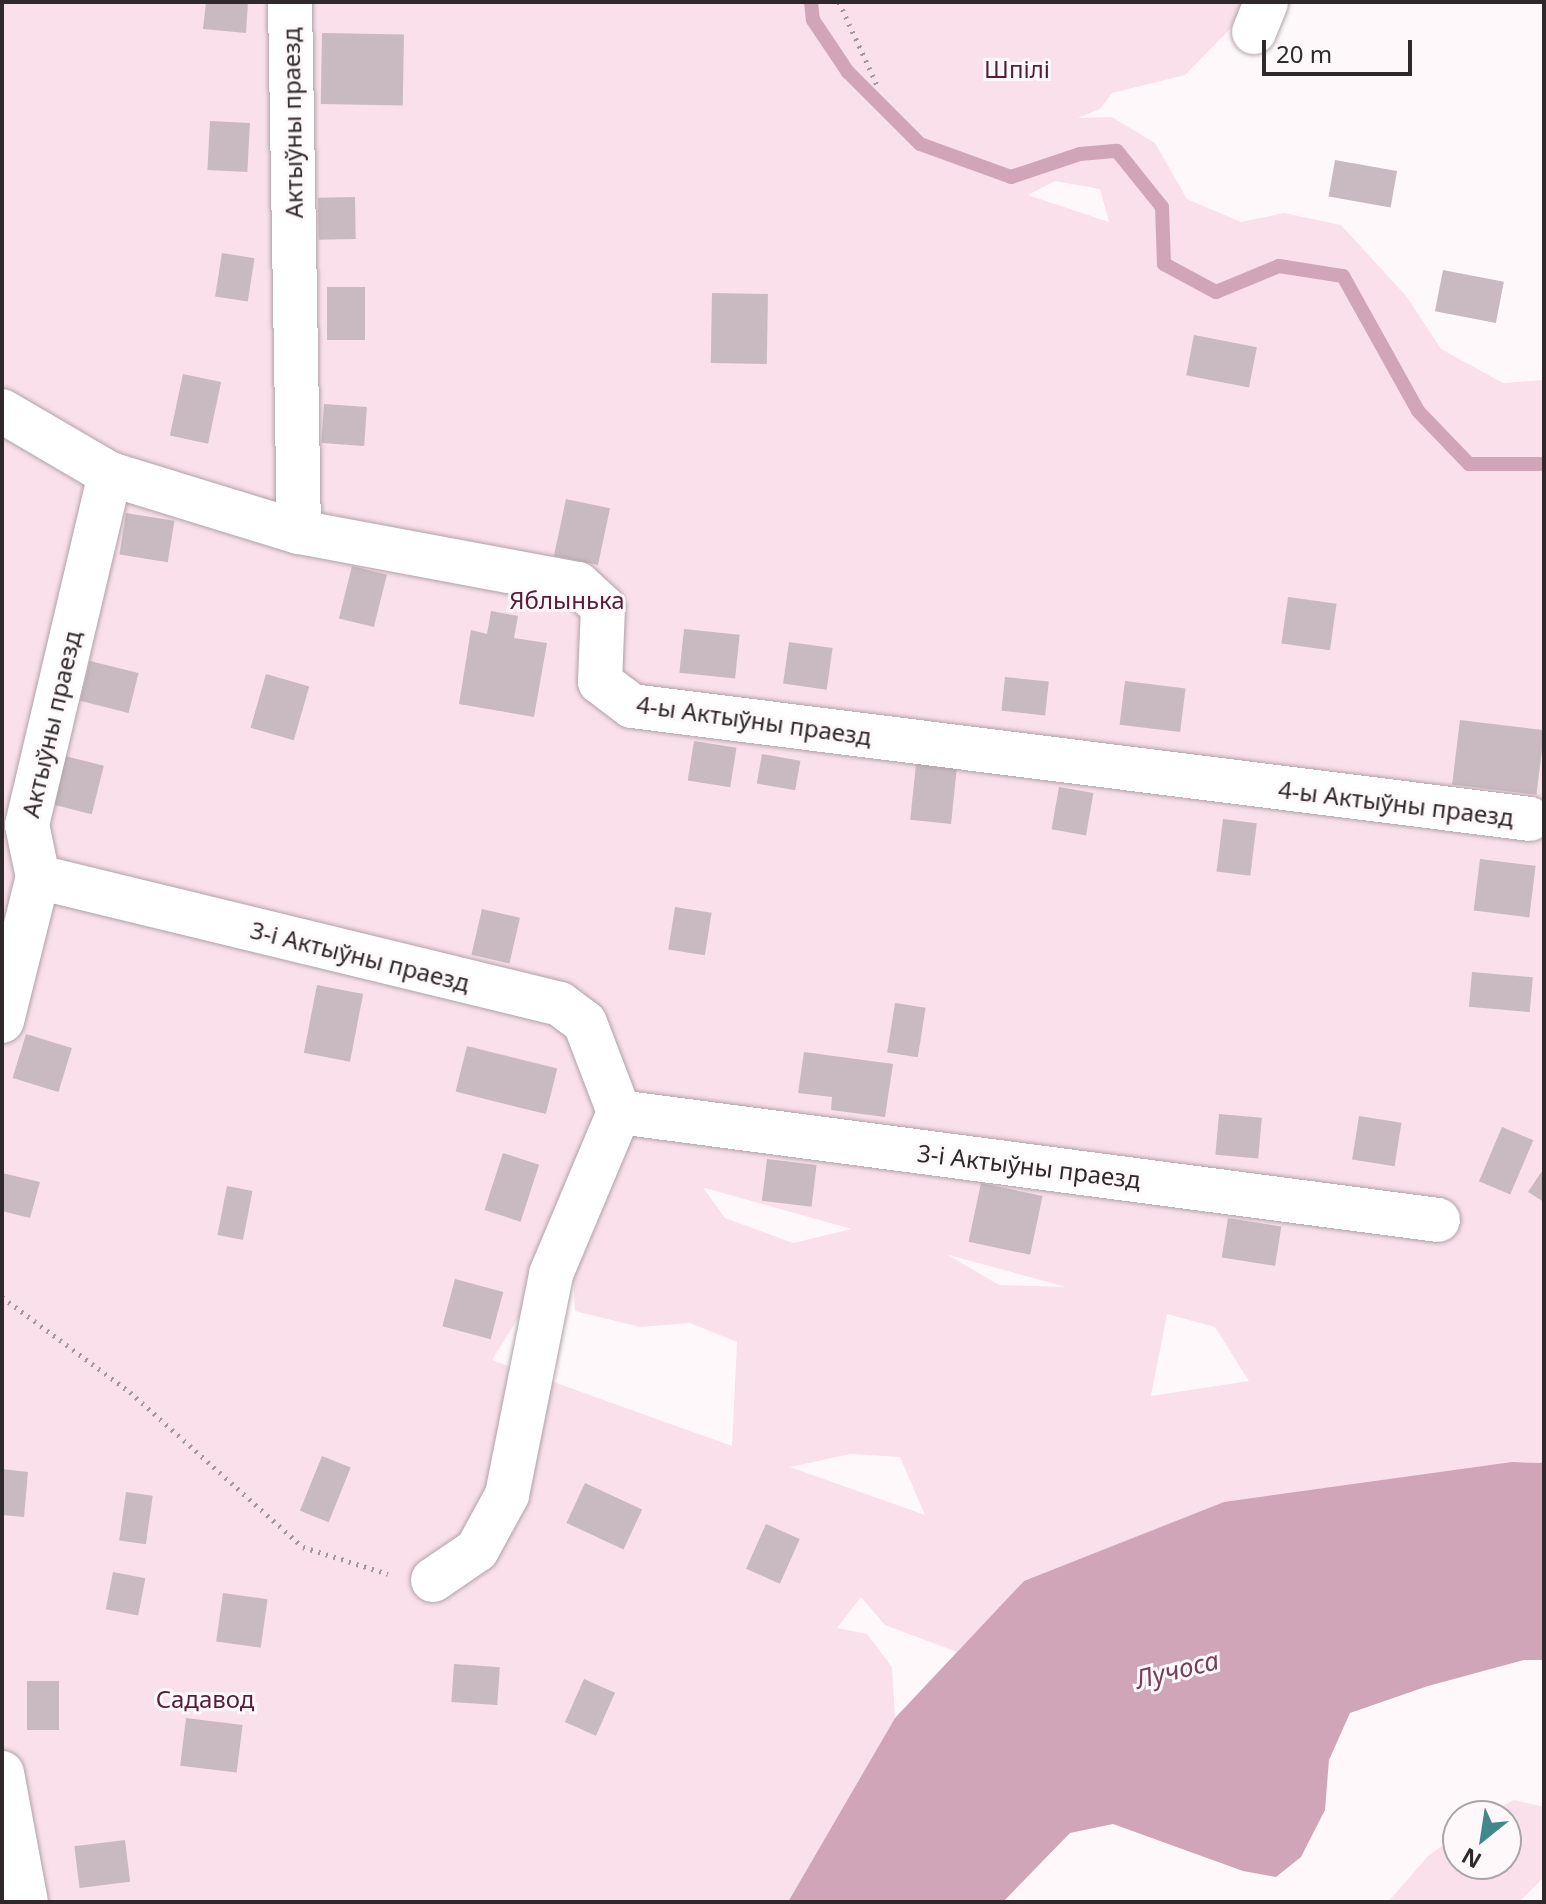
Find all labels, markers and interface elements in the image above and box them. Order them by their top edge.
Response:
scale bar [1266,24,1416,74]
street label: Актыўны праезд [276,27,308,219]
text: 20 m [1276,37,1332,70]
park label: Шпілі [984,55,1050,83]
park label: Яблынька [509,586,625,614]
street label: Актыўны праезд [16,628,86,820]
street label: 4-ы Актыўны праезд [635,689,873,751]
street label: 4-ы Актыўны праезд [1277,774,1515,832]
street label: 3-і Актыўны праезд [247,915,473,997]
street label: 3-і Актыўны праезд [916,1138,1142,1194]
water label: Лучоса [1132,1645,1222,1695]
park label: Садавод [156,1685,254,1713]
north arrow [1442,1800,1522,1880]
text: N [1456,1842,1486,1877]

